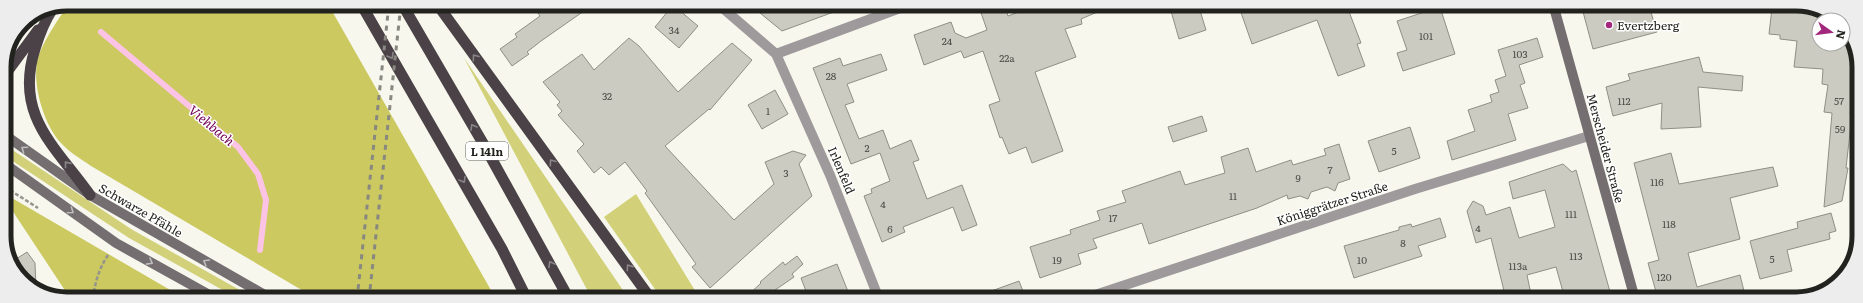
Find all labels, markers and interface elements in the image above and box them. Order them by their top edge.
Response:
north arrow [1811,12,1851,52]
place label: Evertzberg [1617,16,1680,34]
marker: Evertzberg [1604,20,1614,30]
house number: 34 [669,22,680,37]
house number: 101 [1419,28,1433,43]
text: N [1833,28,1851,41]
house number: 24 [942,33,953,48]
house number: 103 [1512,46,1528,61]
house number: 22a [999,50,1015,65]
one-way arrow [387,52,394,59]
one-way arrow [473,54,480,61]
house number: 28 [826,68,837,83]
house number: 32 [602,88,612,103]
street label: Merscheider Straße [1583,91,1629,205]
house number: 112 [1617,93,1631,108]
house number: 57 [1834,93,1844,108]
water label: Viehbach [185,100,239,150]
house number: 1 [766,103,770,118]
house number: 59 [1835,121,1845,136]
one-way arrow [471,124,478,131]
house number: 2 [864,140,870,155]
road number: L 141n [466,142,508,160]
street label: Irlenfeld [824,143,860,197]
house number: 5 [1391,143,1397,158]
one-way arrow [21,146,28,154]
one-way arrow [550,159,557,166]
one-way arrow [64,162,71,169]
house number: 7 [1327,162,1333,177]
house number: 3 [783,165,789,180]
house number: 9 [1295,170,1301,185]
house number: 116 [1650,174,1664,189]
one-way arrow [459,176,466,183]
street label: Königgrätzer Straße [1274,177,1390,229]
street label: Schwarze Pfähle [96,179,186,241]
house number: 11 [1229,188,1237,203]
house number: 4 [880,196,886,211]
one-way arrow [67,206,74,214]
house number: 111 [1565,206,1577,221]
house number: 17 [1109,210,1117,225]
house number: 118 [1662,216,1676,231]
house number: 4 [1475,220,1481,235]
house number: 6 [887,221,893,236]
house number: 8 [1400,235,1406,250]
house number: 113 [1569,248,1583,263]
house number: 5 [1769,251,1775,266]
house number: 19 [1052,252,1062,267]
house number: 10 [1357,252,1367,267]
one-way arrow [146,257,153,264]
house number: 113a [1509,258,1528,273]
one-way arrow [203,259,210,266]
one-way arrow [548,261,555,269]
one-way arrow [627,264,634,271]
house number: 120 [1657,269,1672,284]

